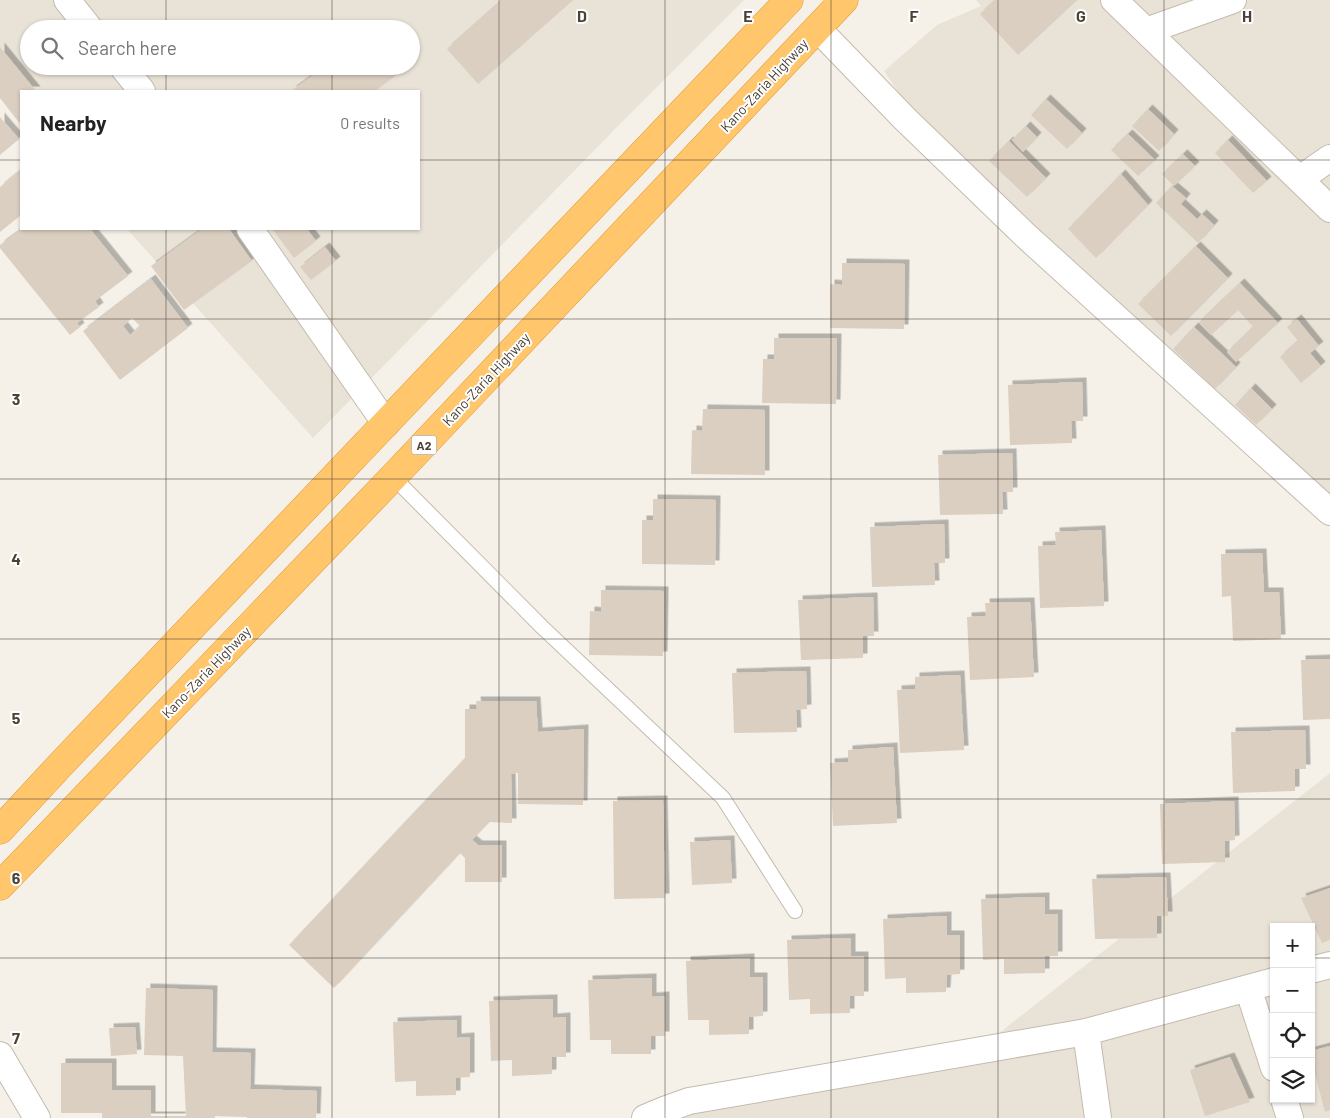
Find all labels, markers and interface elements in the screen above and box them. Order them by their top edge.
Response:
text: D [577,6,587,25]
text: E [743,6,753,25]
text: F [910,6,919,25]
text: G [1076,6,1086,25]
text: H [1242,6,1252,25]
search box [20,20,420,75]
icon: search [38,34,66,62]
street label: Kano-Zaria Highway [717,35,812,135]
text: Search here [78,36,177,59]
text: Nearby [40,110,106,135]
text: 0 results [340,113,400,132]
street label: Kano-Zaria Highway [439,329,534,429]
text: 3 [12,389,20,408]
road number: A2 [412,436,436,454]
text: 4 [11,549,21,568]
street label: Kano-Zaria Highway [158,622,254,721]
text: 5 [12,708,21,727]
text: 6 [12,868,21,887]
map controls [1270,923,1315,1103]
button: + [1270,923,1315,968]
button: − [1270,968,1315,1013]
button: locate [1270,1013,1315,1058]
text: 7 [12,1028,20,1047]
button: layers [1270,1058,1315,1103]

